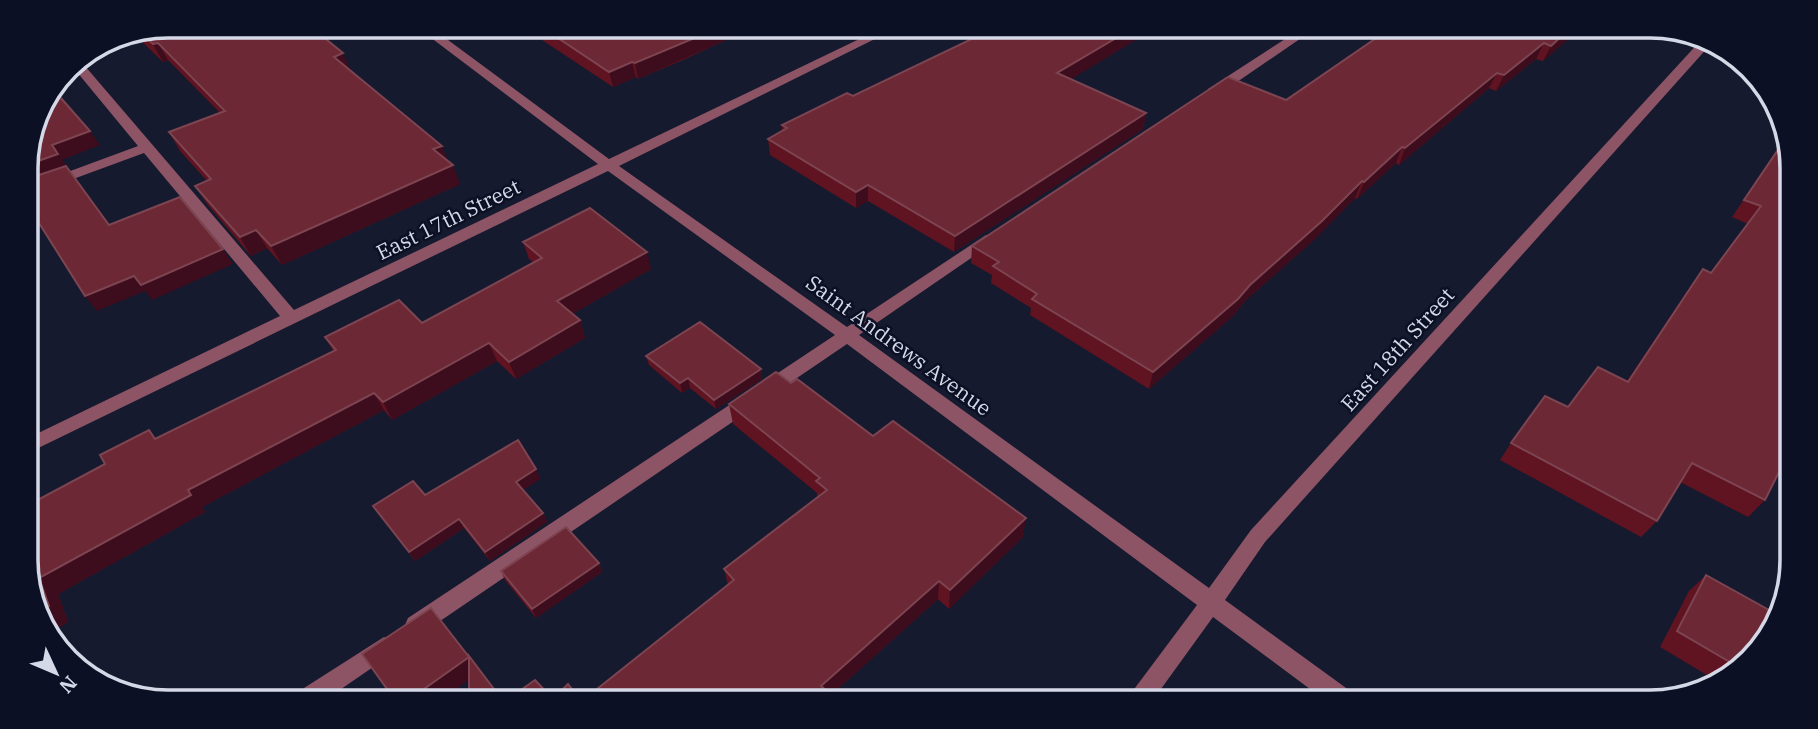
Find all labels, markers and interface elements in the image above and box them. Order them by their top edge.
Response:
street label: East 17th Street [371,172,525,266]
street label: Saint Andrews Avenue [801,268,997,422]
street label: East 18th Street [1334,281,1460,417]
north arrow [21,638,91,708]
text: N [54,671,82,699]

